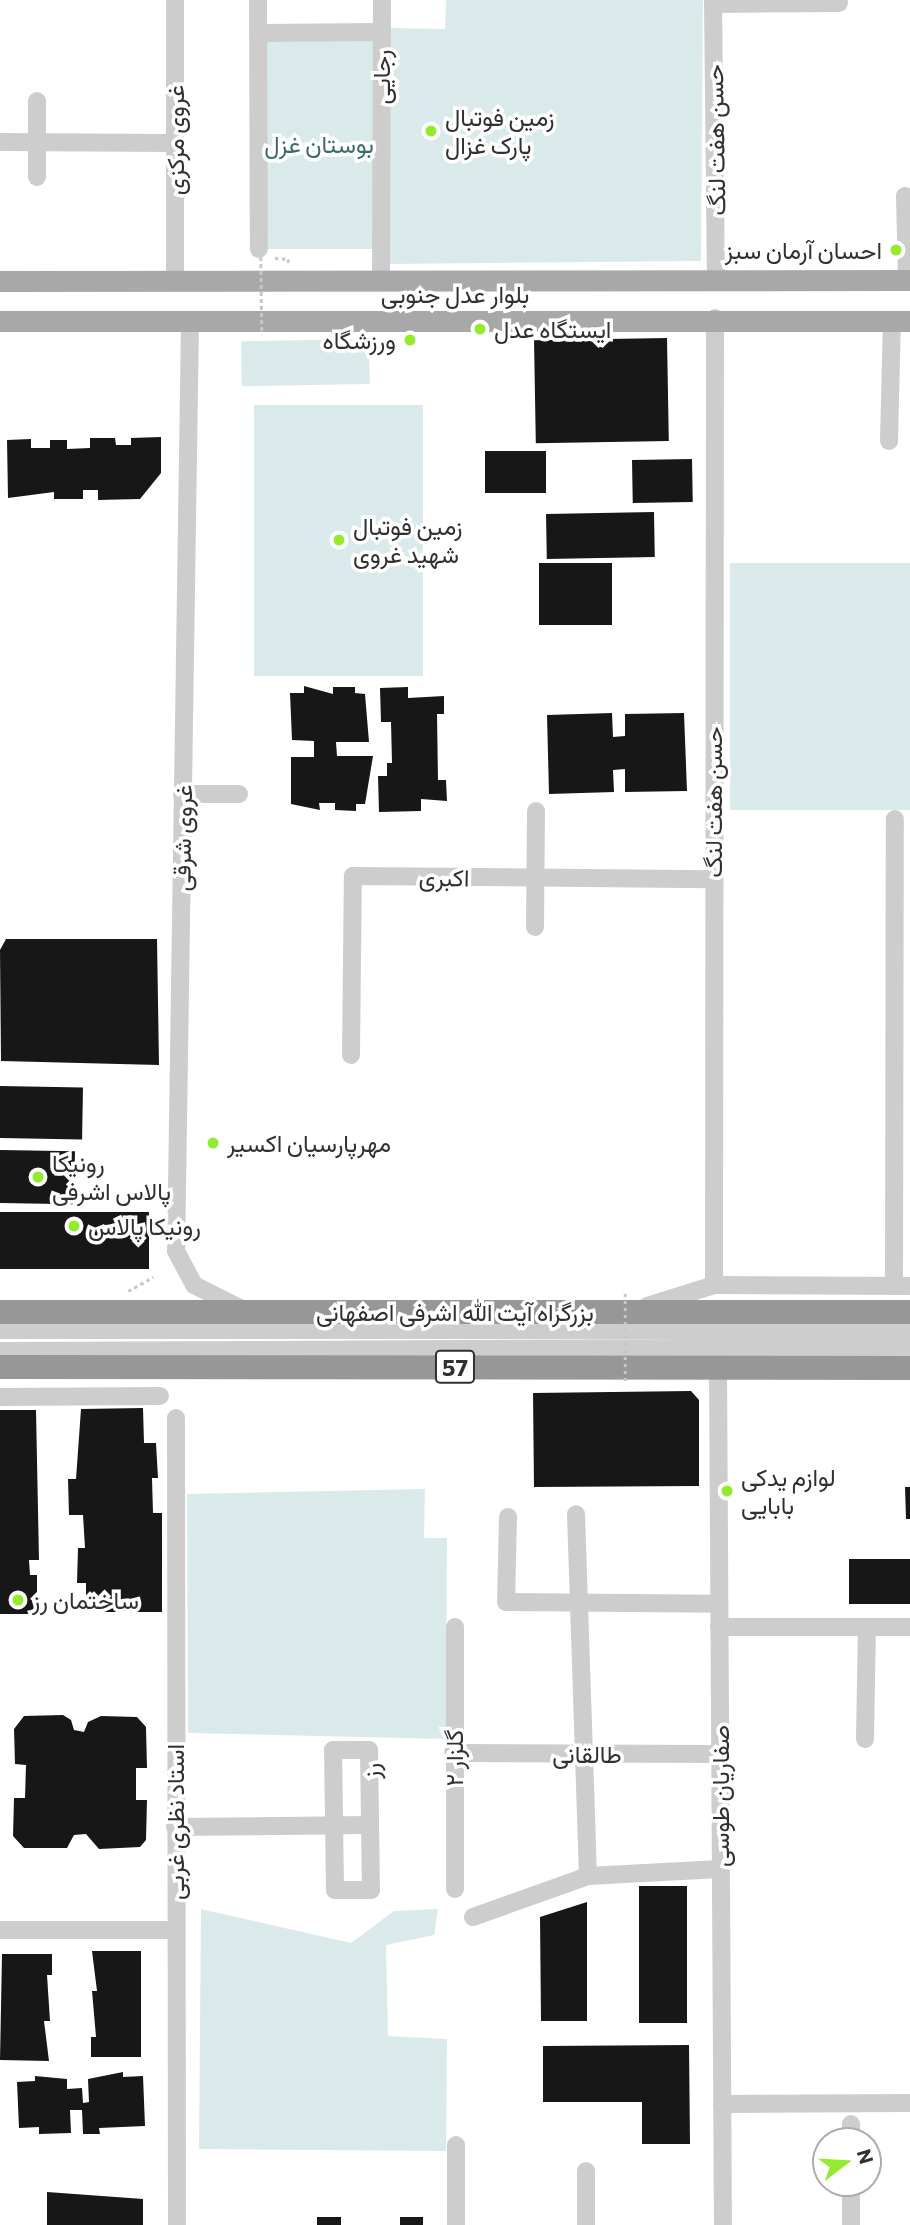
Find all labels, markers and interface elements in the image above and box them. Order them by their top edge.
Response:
street label: رجایی [367,49,395,105]
street label: حسن هفت لنگ [699,64,731,216]
street label: غروی مرکزی [161,85,189,195]
place label: زمین فوتبال پارک غزال [445,103,555,159]
marker: زمین فوتبال پارک غزال [423,123,439,139]
park label: بوستان غزل [264,130,374,158]
place label: احسان آرمان سبز [725,236,882,264]
marker: احسان آرمان سبز [888,242,904,258]
street label: بلوار عدل جنوبی [381,280,529,308]
place label: ایستگاه عدل [494,315,611,343]
marker: ایستگاه عدل [472,321,488,337]
place label: ورزشگاه [322,326,396,354]
marker: ورزشگاه [402,332,418,348]
place label: زمین فوتبال شهید غروی [353,512,463,568]
marker: زمین فوتبال شهید غروی [331,532,347,548]
street label: حسن هفت لنگ [699,726,727,878]
street label: غروی شرقی [167,784,197,892]
street label: اکبری [418,862,470,892]
place label: مهرپارسیان اکسیر [227,1129,391,1157]
marker: مهرپارسیان اکسیر [205,1135,221,1151]
place label: رونیکا پالاس اشرفی [52,1149,171,1205]
marker: رونیکا پالاس اشرفی [30,1169,46,1185]
place label: رونیکا پالاس [88,1212,201,1240]
marker: رونیکا پالاس [66,1218,82,1234]
street label: بزرگراه آیت الله اشرفی اصفهانی [316,1298,594,1326]
road number: 57 [434,1348,476,1386]
place label: لوازم یدکی بابایی [741,1463,836,1519]
marker: لوازم یدکی بابایی [719,1483,735,1499]
place label: ساختمان رز [32,1586,139,1614]
marker: ساختمان رز [10,1592,26,1608]
street label: صفاریان طوسی [706,1725,734,1867]
street label: گلزار ۲ [440,1730,468,1786]
street label: طالقانی [552,1740,622,1768]
street label: استاد نظری غربی [161,1744,189,1900]
street label: رز [355,1763,385,1779]
north arrow [812,2127,882,2197]
text: N [853,2146,879,2166]

